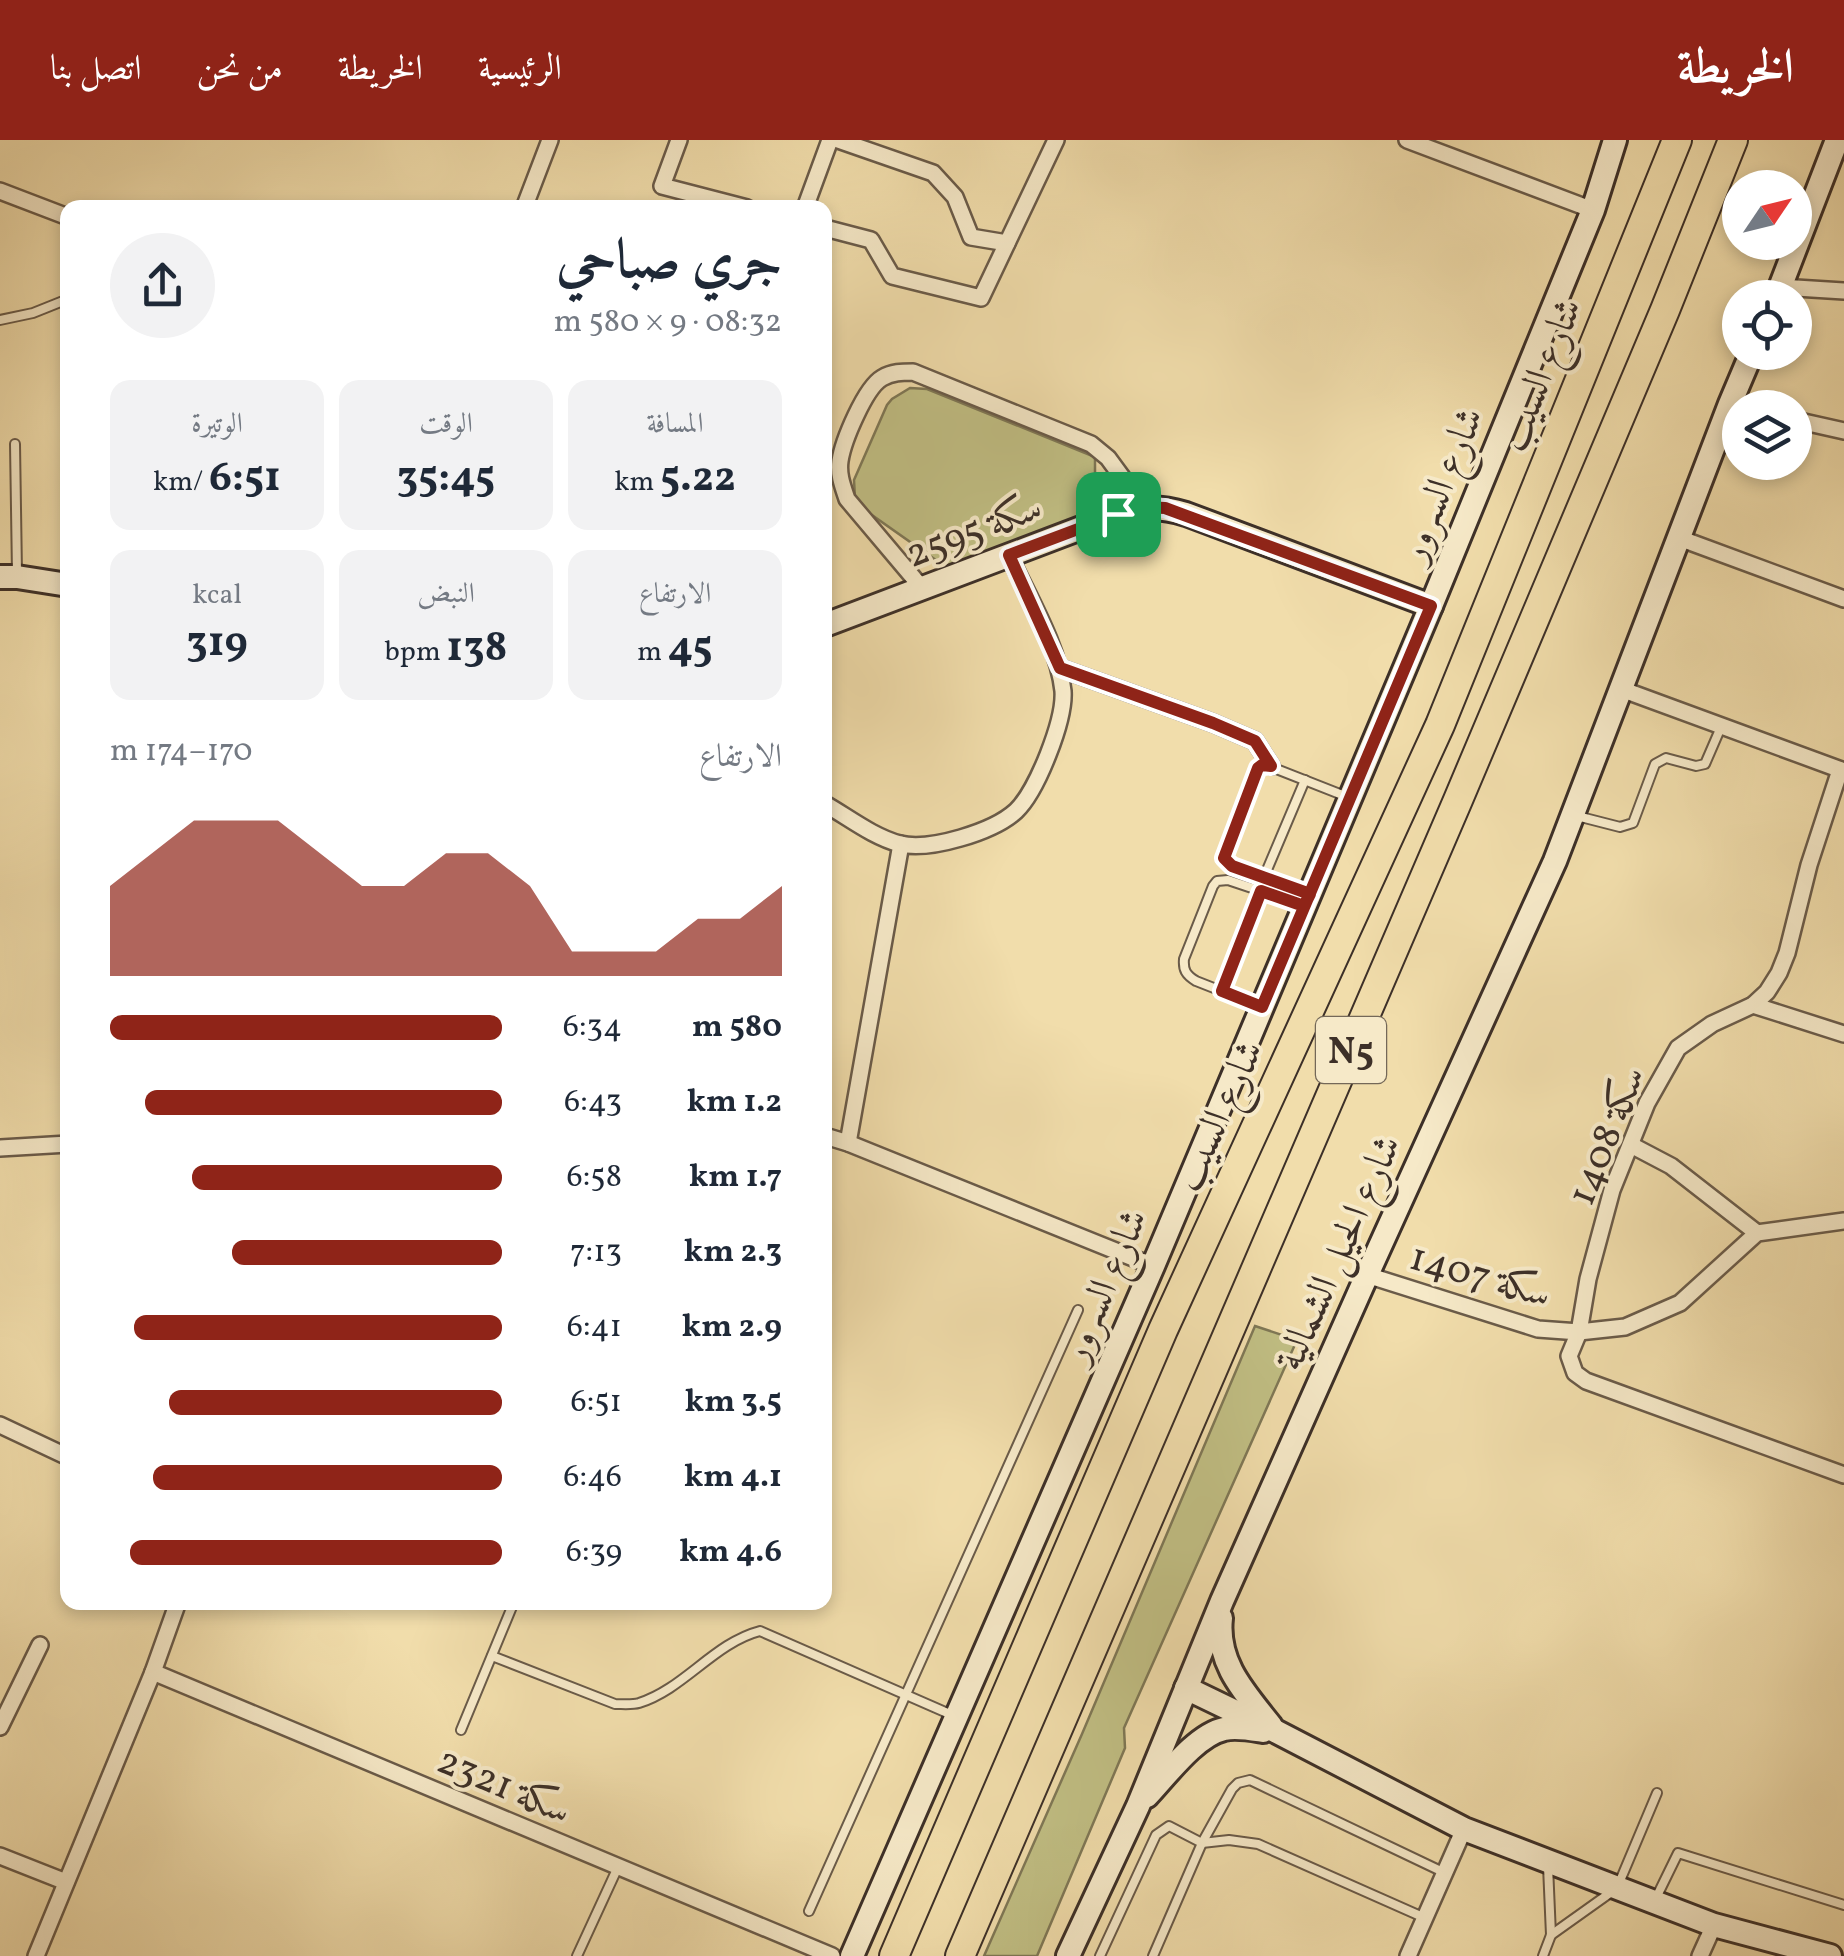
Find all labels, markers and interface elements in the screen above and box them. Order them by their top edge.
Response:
text: الخريطة [1677,36,1794,103]
text: اتصل بنا [50,46,142,94]
text: من نحن [197,46,283,94]
text: الخريطة [338,46,423,94]
text: الرئيسية [478,46,562,94]
north arrow [1722,170,1812,260]
map controls [1722,170,1812,480]
text: جري صباحي [556,225,782,301]
button: share [110,233,215,338]
button: locate [1722,280,1812,370]
street label: شارع السيب [1487,290,1601,461]
text: 08:32 · 9 × 580 m [554,301,782,345]
button: layers [1722,390,1812,480]
street label: شارع السرور [1386,400,1502,576]
text: الوتيرة [191,405,243,444]
text: الوقت [419,405,473,444]
text: المسافة [646,405,704,444]
text: 6:51 [209,450,281,509]
text: 35:45 [397,450,495,509]
text: 5.22 [660,450,736,509]
text: /km [153,463,209,502]
text: km [614,463,660,502]
pin [1076,472,1161,557]
street label: سكة 2595 [898,481,1051,584]
icon: arrive [1091,487,1146,542]
text: النبض [417,575,475,614]
text: الارتفاع [639,575,711,614]
text: kcal [192,576,242,615]
text: 319 [186,615,248,674]
text: 138 [446,620,507,679]
text: 45 [668,620,713,679]
text: bpm [385,633,446,672]
text: m [637,633,668,672]
text: 170–174 m [110,730,253,774]
text: الارتفاع [699,736,782,780]
text: 6:34 [563,1006,622,1050]
text: 580 m [692,1006,782,1050]
road number: N5 [1316,1017,1386,1083]
street label: شارع السيب [1161,1032,1282,1202]
street label: سكة 1408 [1555,1058,1662,1215]
text: 6:43 [564,1081,622,1125]
text: 1.2 km [687,1081,782,1125]
street label: شارع الحيل الشمالية [1264,1127,1419,1381]
text: 6:58 [567,1156,622,1200]
text: 1.7 km [689,1156,782,1200]
street label: شارع السرور [1048,1201,1166,1377]
text: 7:13 [570,1231,622,1275]
text: 2.3 km [684,1231,782,1275]
street label: سكة 1407 [1403,1231,1557,1325]
text: 6:41 [567,1306,622,1350]
text: 2.9 km [682,1306,782,1350]
text: 6:51 [570,1381,622,1425]
text: 3.5 km [685,1381,782,1425]
text: 6:46 [563,1456,622,1500]
text: 4.1 km [684,1456,782,1500]
text: 6:39 [566,1531,622,1575]
text: 4.6 km [679,1531,782,1575]
street label: سكة 2321 [428,1734,579,1841]

